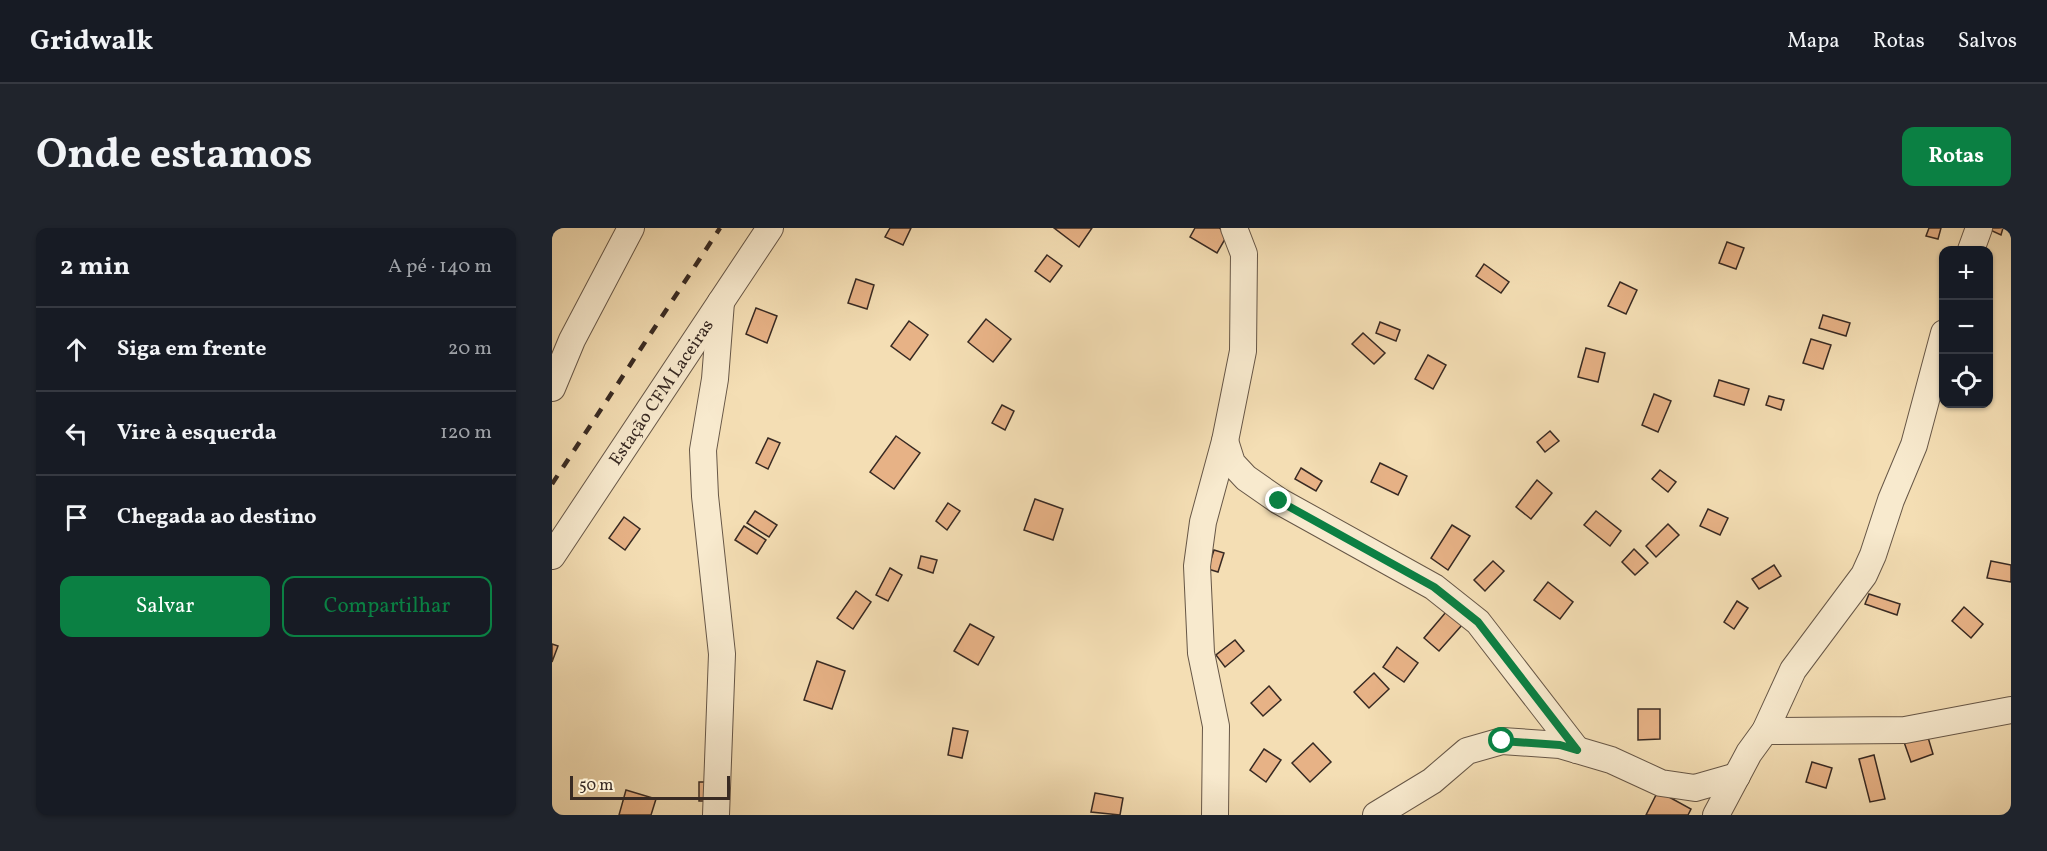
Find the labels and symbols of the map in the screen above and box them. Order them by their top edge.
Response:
street label: Estação CFM Laceiras [604,315,721,471]
route end [1265,487,1291,513]
route start [1488,727,1514,753]
scale bar [570,773,730,800]

